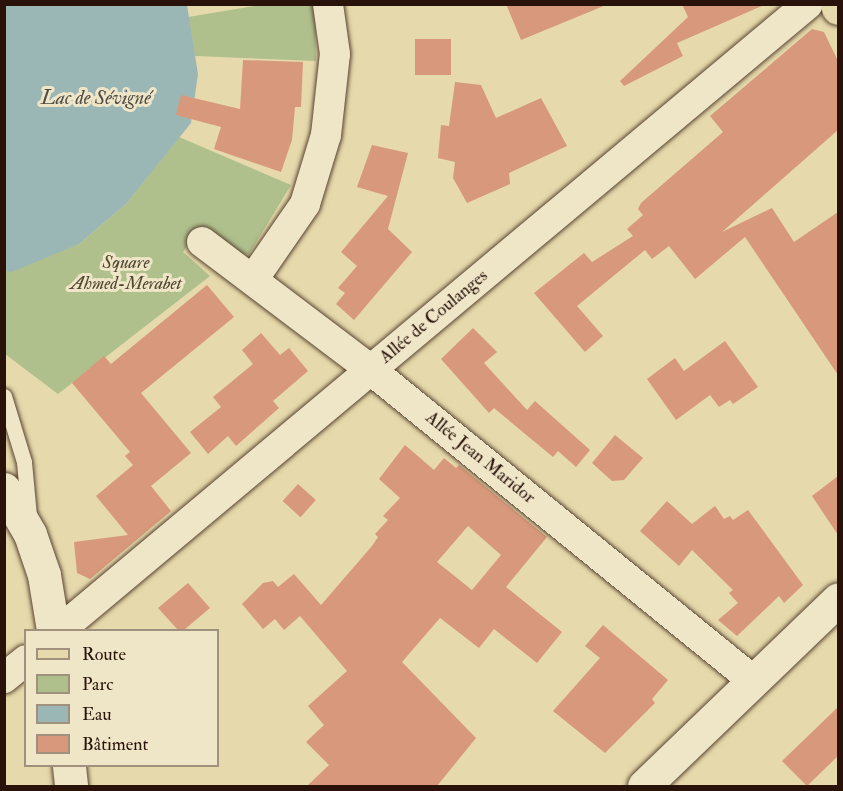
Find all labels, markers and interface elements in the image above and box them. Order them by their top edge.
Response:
water label: Lac de Sévigné [41,85,151,109]
park label: Square Ahmed-Merabet [70,253,182,296]
street label: Allée de Coulanges [375,265,493,369]
street label: Allée Jean Maridor [421,407,539,509]
legend [24,629,219,767]
text: Route [82,643,126,666]
text: Parc [82,673,113,696]
text: Eau [82,703,112,726]
text: Bâtiment [82,733,148,756]

